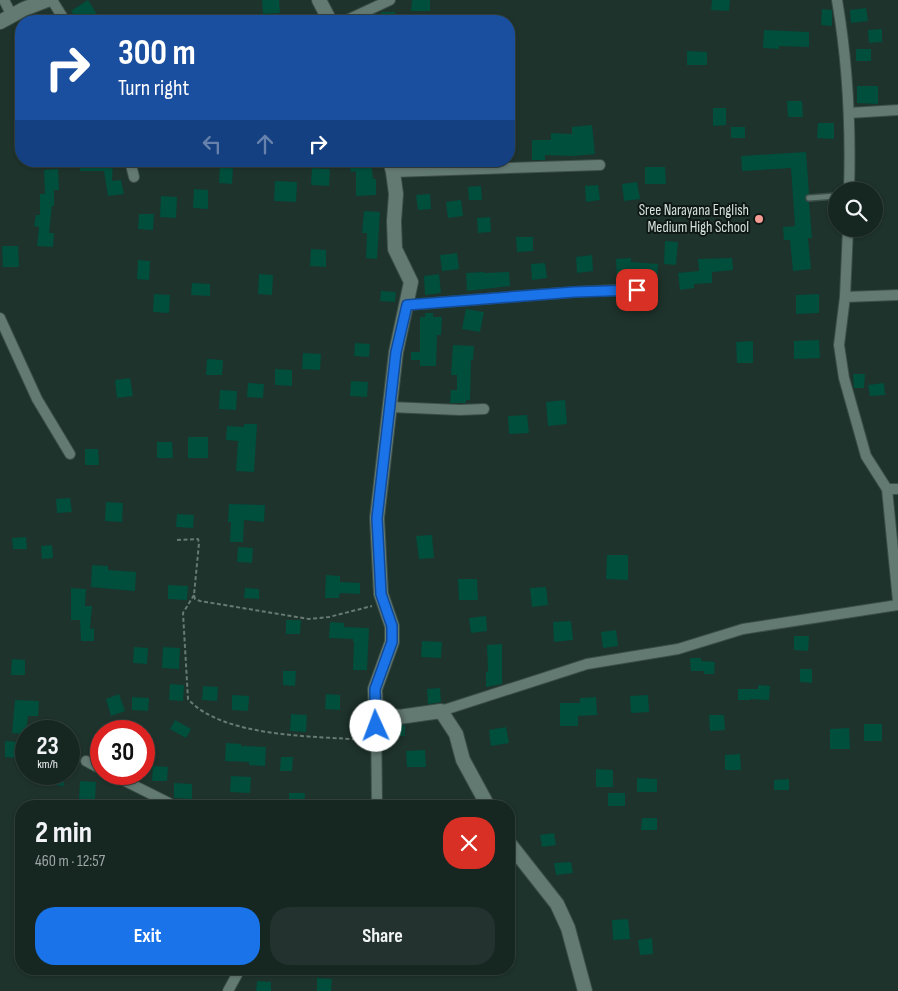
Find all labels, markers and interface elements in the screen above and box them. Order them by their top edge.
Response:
text: 300 m [118,32,196,75]
icon: right [35,35,100,100]
text: Turn right [118,75,189,102]
icon: left [198,130,226,158]
icon: ahead [251,130,279,158]
icon: right [304,130,332,158]
map controls [828,182,883,237]
button: search [828,182,883,237]
place label: Sree Narayana English Medium High School [639,201,749,237]
marker: Sree Narayana English Medium High School [753,213,765,225]
pin [616,269,658,311]
icon: arrive [623,276,651,304]
position arrow [349,699,401,751]
speed limit sign: 30 [90,720,155,785]
text: 23 [36,731,59,762]
text: km/h [37,757,58,772]
text: 2 min [35,815,92,851]
button: close [443,817,495,869]
text: 460 m · 12:57 [35,852,105,871]
button: Exit [35,907,260,965]
button: Share [270,907,495,965]

